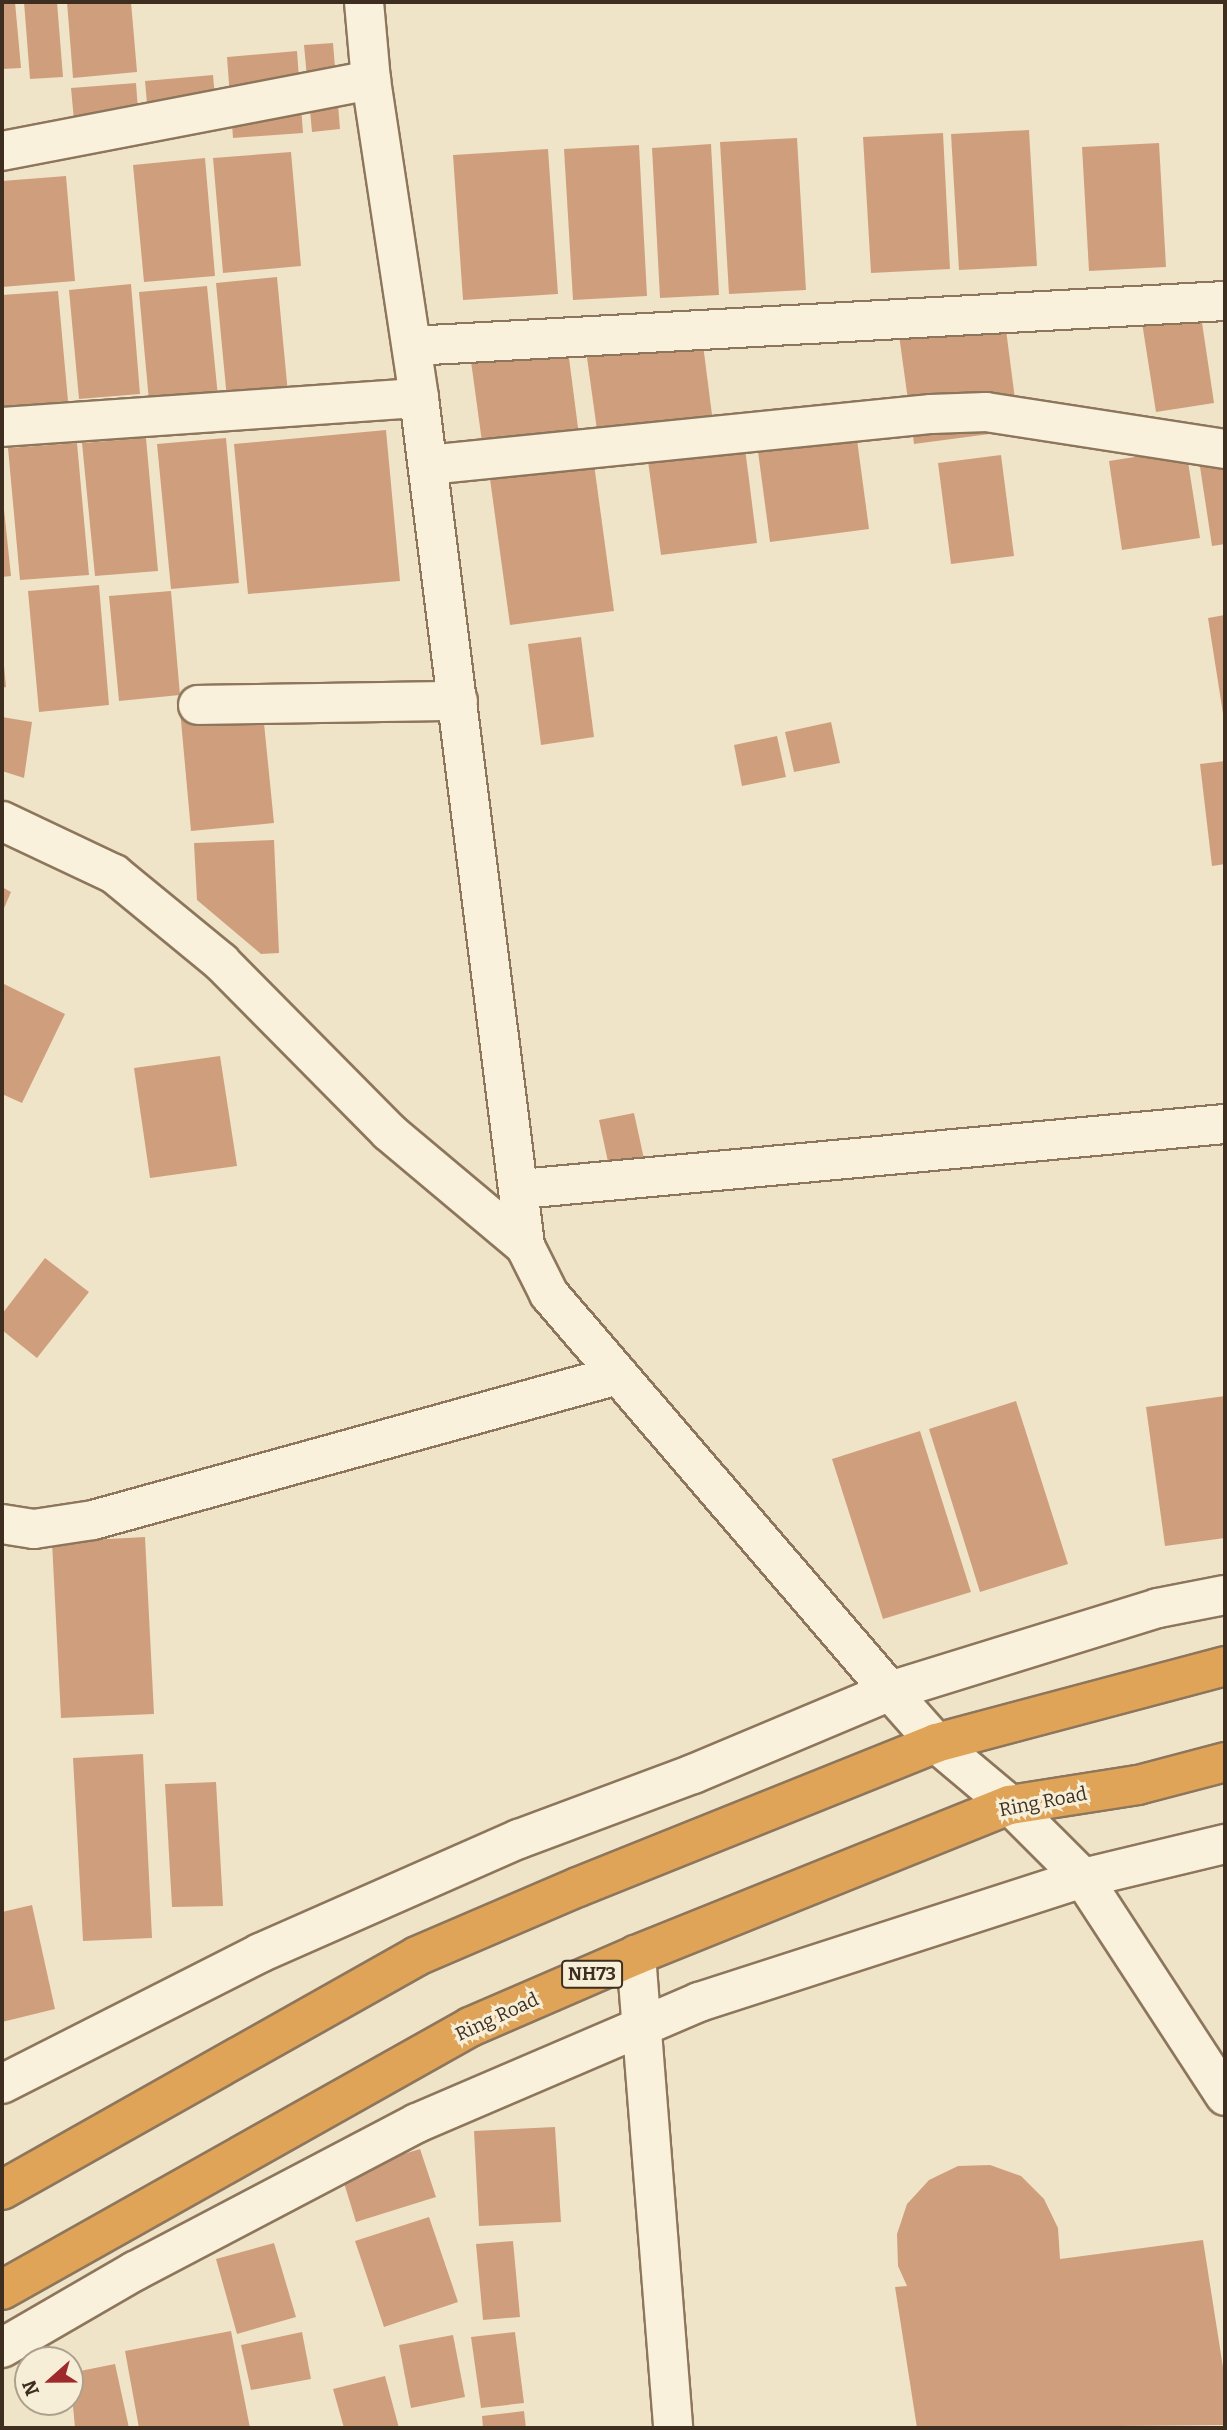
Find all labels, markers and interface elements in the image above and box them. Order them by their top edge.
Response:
street label: Ring Road [997,1782,1089,1822]
road number: NH73 [560,1960,624,1988]
street label: Ring Road [452,1988,542,2046]
north arrow [14,2346,84,2416]
text: N [17,2377,44,2399]

